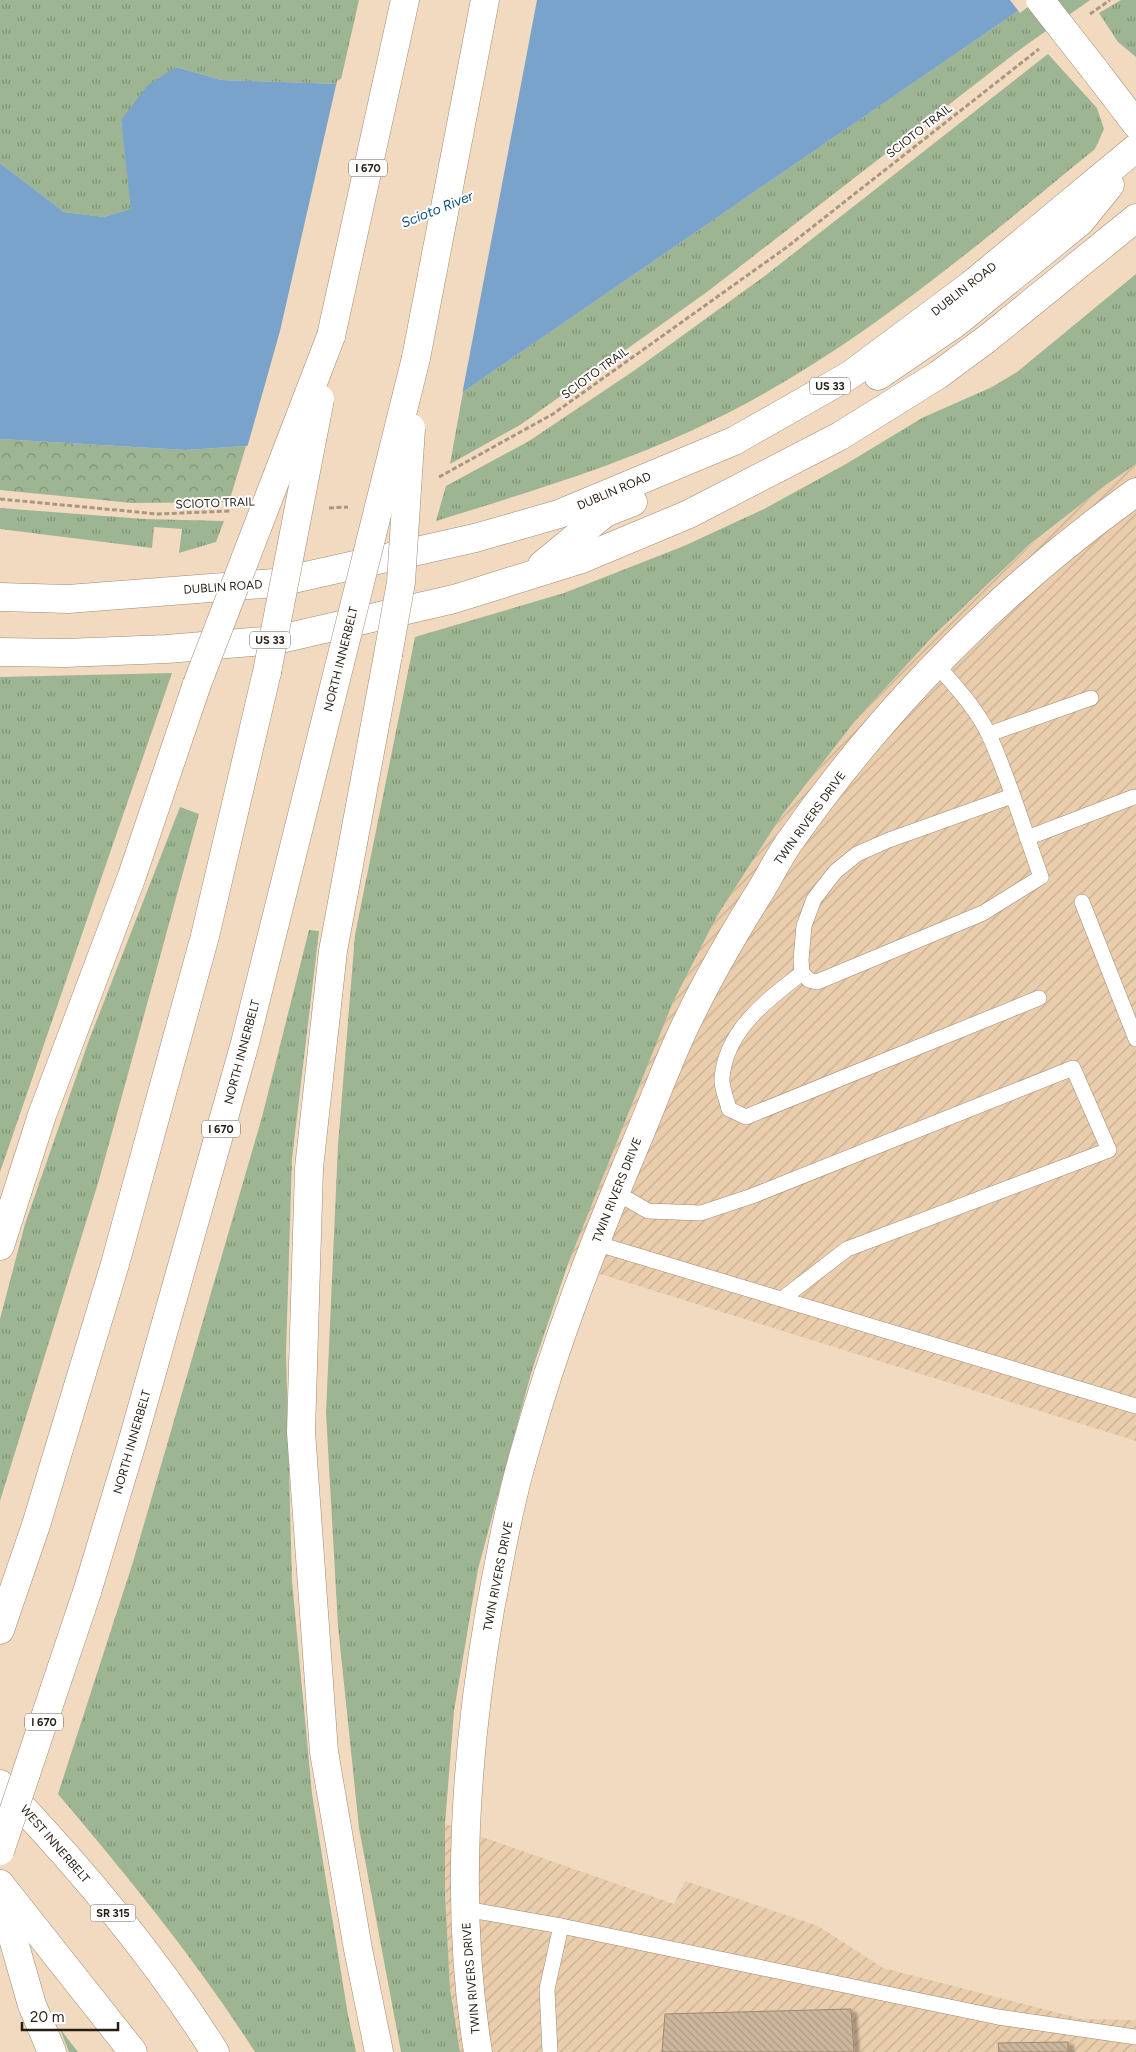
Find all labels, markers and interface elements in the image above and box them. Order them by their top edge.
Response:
street label: SCIOTO TRAIL [884,101,955,161]
road number: I 670 [349,160,387,177]
water label: Scioto River [399,187,477,232]
street label: DUBLIN ROAD [929,259,999,319]
street label: SCIOTO TRAIL [559,344,632,402]
road number: US 33 [810,378,850,394]
street label: DUBLIN ROAD [575,469,653,513]
street label: SCIOTO TRAIL [175,495,256,511]
street label: DUBLIN ROAD [183,577,263,597]
street label: NORTH INNERBELT [321,605,361,713]
road number: US 33 [250,632,290,648]
street label: TWIN RIVERS DRIVE [771,769,849,867]
street label: NORTH INNERBELT [221,998,263,1106]
road number: I 670 [202,1120,240,1138]
street label: TWIN RIVERS DRIVE [590,1135,644,1245]
street label: NORTH INNERBELT [110,1388,154,1496]
street label: TWIN RIVERS DRIVE [480,1520,516,1632]
road number: I 670 [25,1714,63,1730]
street label: WEST INNERBELT [17,1802,93,1886]
road number: SR 315 [90,1905,136,1922]
street label: TWIN RIVERS DRIVE [459,1922,483,2034]
scale bar [22,2000,119,2032]
text: 20 m [30,2008,64,2026]

